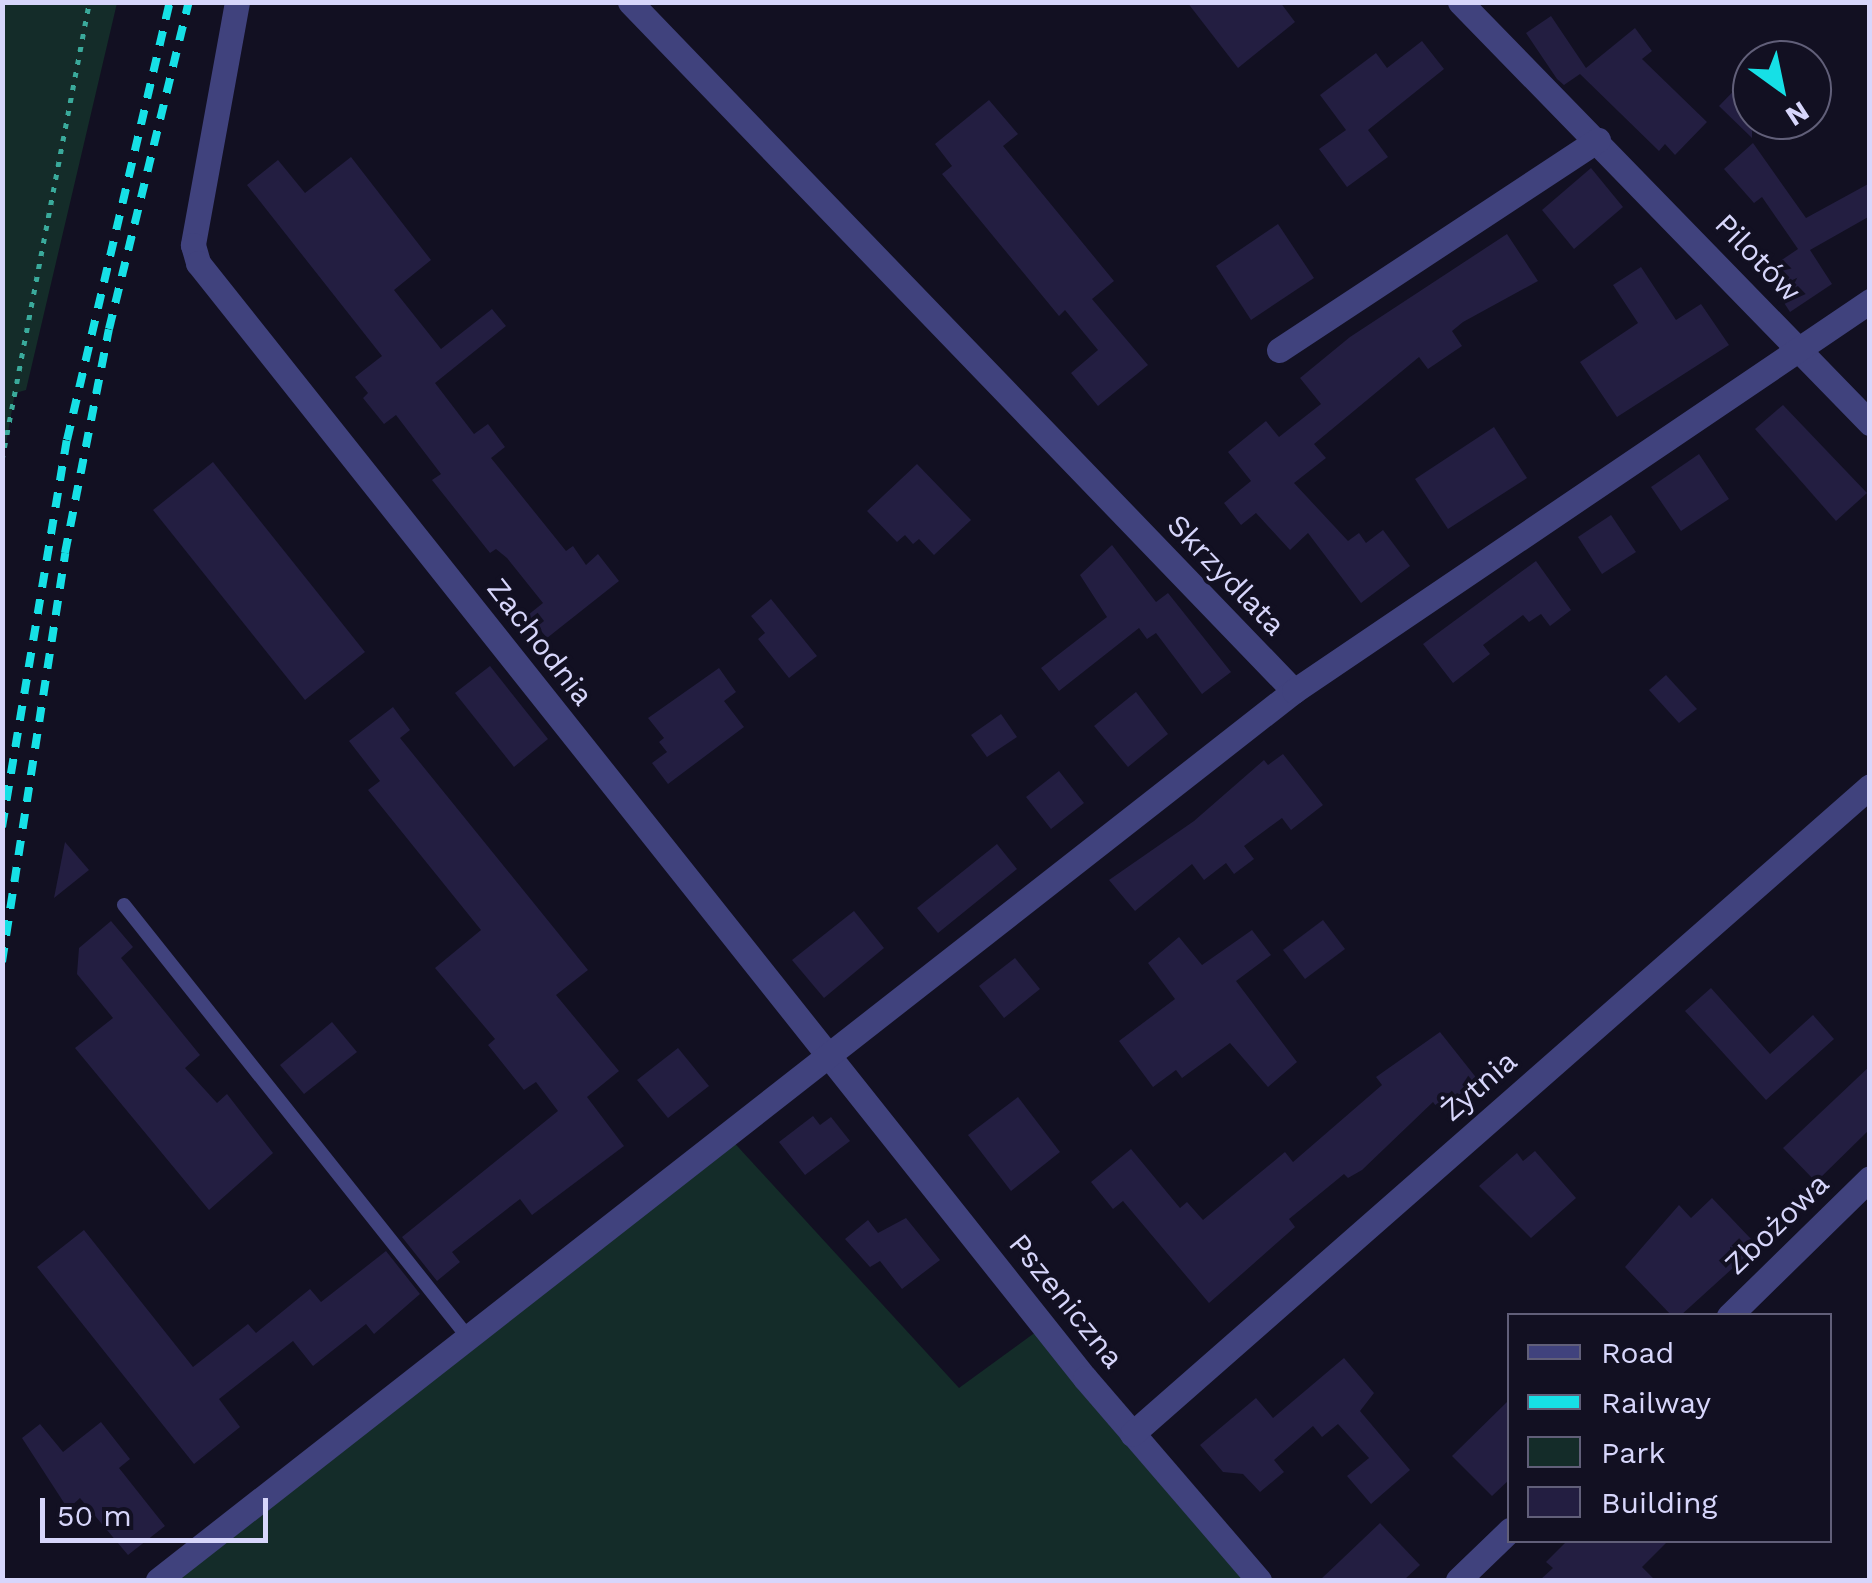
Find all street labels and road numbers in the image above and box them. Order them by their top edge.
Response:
street label: Pilotów [1707,207,1809,309]
street label: Skrzydlata [1160,507,1292,643]
street label: Zachodnia [479,571,601,713]
street label: Żytnia [1434,1043,1524,1129]
street label: Zbożowa [1718,1166,1836,1282]
street label: Pszeniczna [1001,1227,1131,1375]

